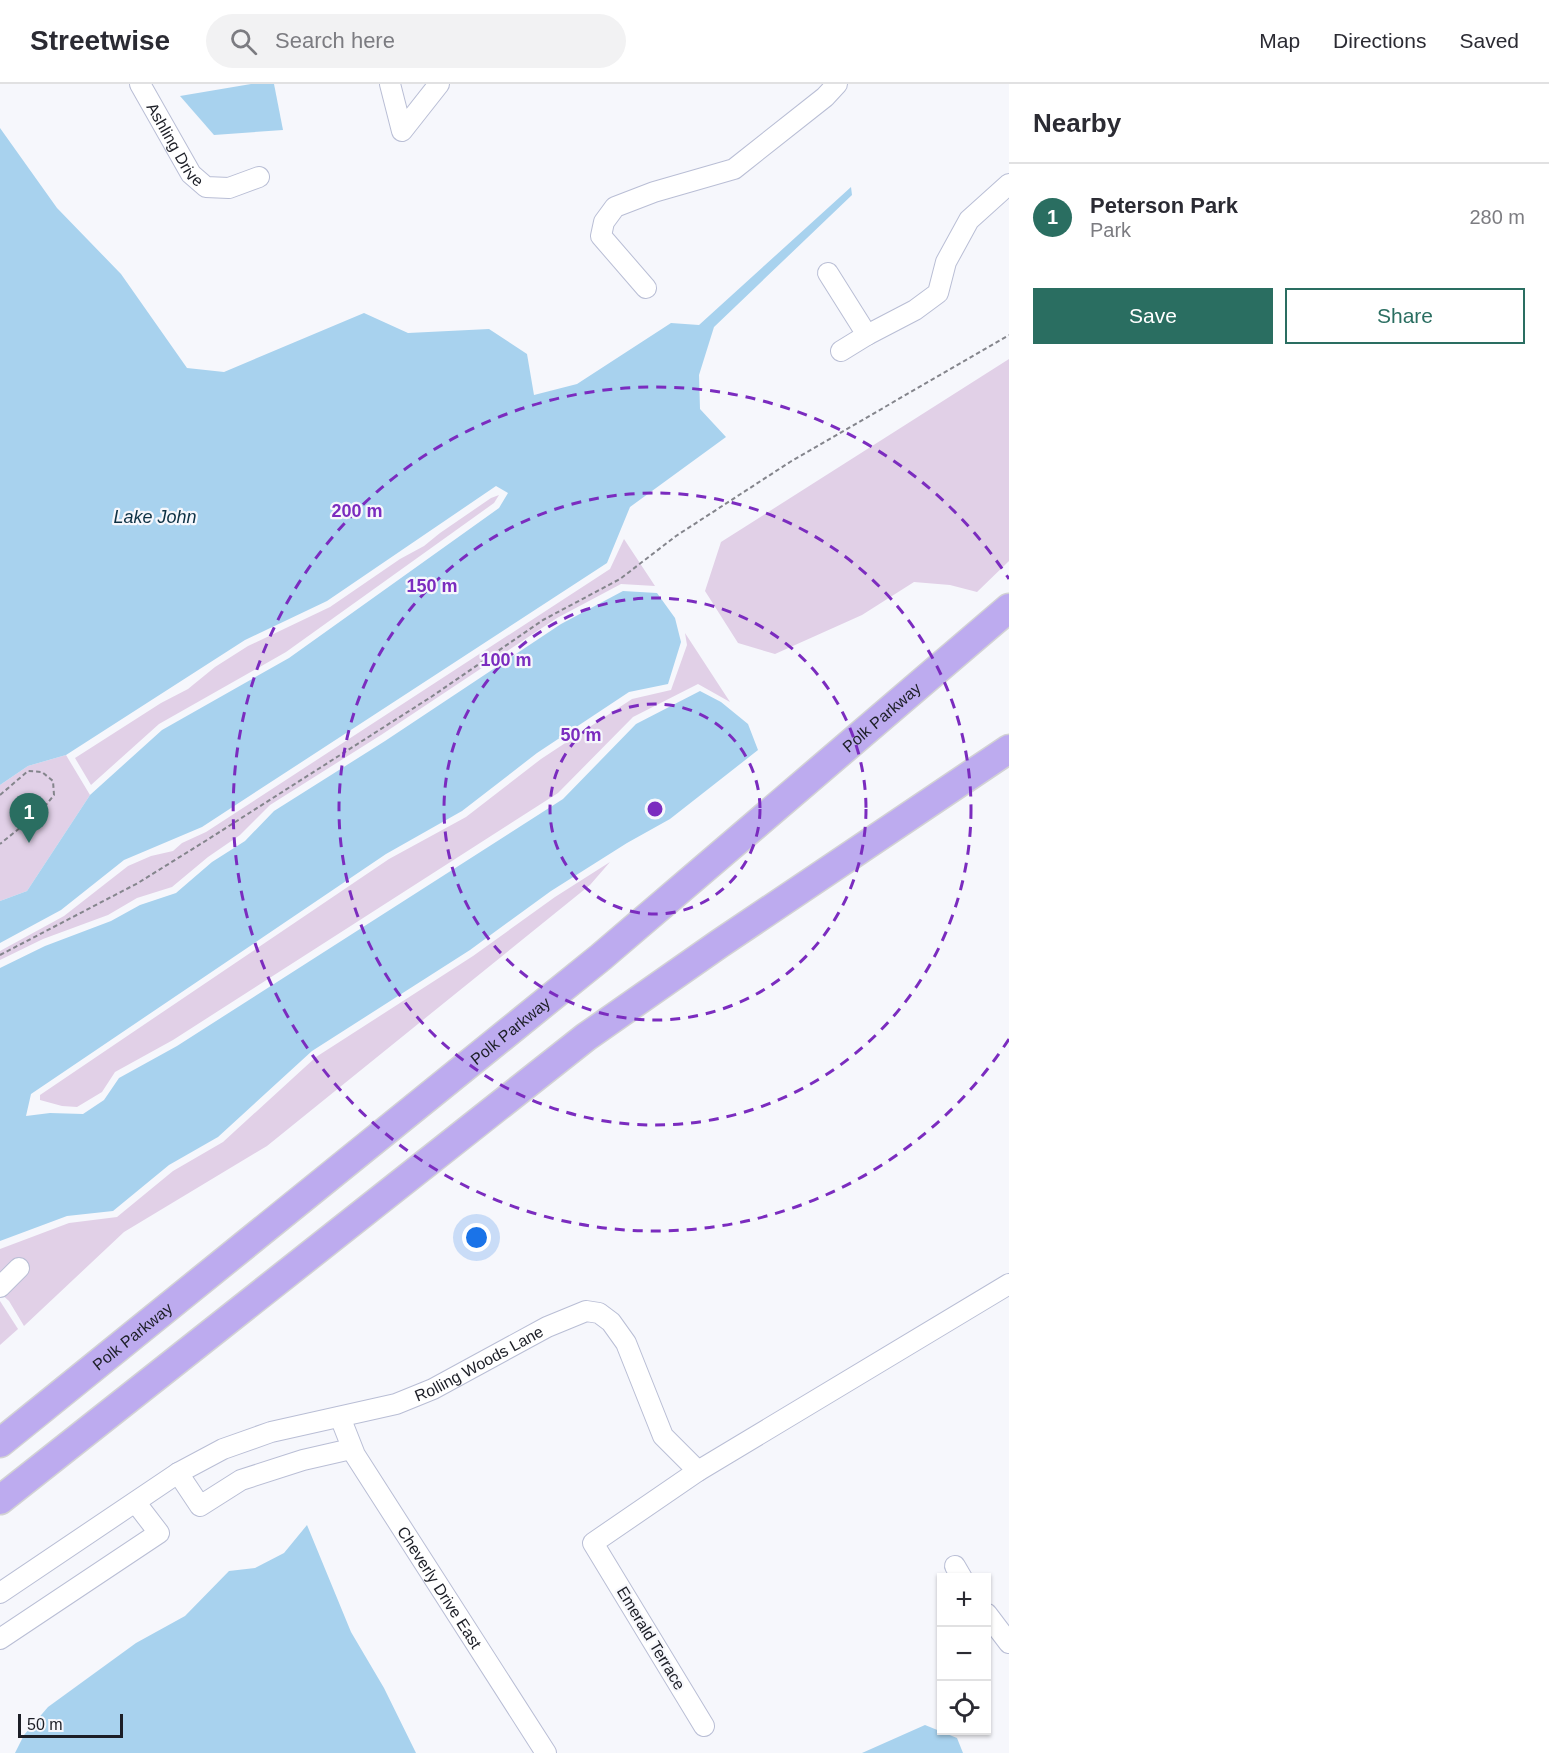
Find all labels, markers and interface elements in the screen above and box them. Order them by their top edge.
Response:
search box [206,14,626,68]
text: Streetwise [30,25,170,56]
icon: search [227,25,260,58]
text: Search here [275,28,395,53]
text: Map [1259,29,1300,52]
text: Directions [1333,29,1426,52]
text: Saved [1459,29,1519,52]
street label: Ashling Drive [144,100,207,189]
text: Nearby [1033,108,1121,138]
text: Peterson Park [1090,193,1238,218]
text: 1 [1047,206,1058,228]
text: 280 m [1469,206,1525,228]
text: Park [1090,219,1131,241]
button: Save [1033,288,1273,344]
button: Share [1285,288,1525,344]
text: 200 m [331,501,383,521]
water label: Lake John [113,507,197,527]
text: 150 m [406,576,458,596]
text: 100 m [480,650,532,670]
street label: Polk Parkway [839,679,924,755]
text: 50 m [560,725,602,745]
pin: 1 [9,794,48,843]
centre of rings [645,799,665,819]
street label: Polk Parkway [467,993,553,1068]
your location [462,1223,491,1252]
street label: Polk Parkway [89,1299,175,1373]
street label: Rolling Woods Lane [412,1322,546,1404]
street label: Cheverly Drive East [394,1523,485,1652]
map controls [937,1573,991,1735]
button: + [937,1573,991,1627]
street label: Emerald Terrace [614,1583,688,1693]
button: − [937,1627,991,1681]
button: locate [937,1681,991,1735]
scale bar [18,1711,123,1738]
text: 50 m [27,1716,63,1733]

